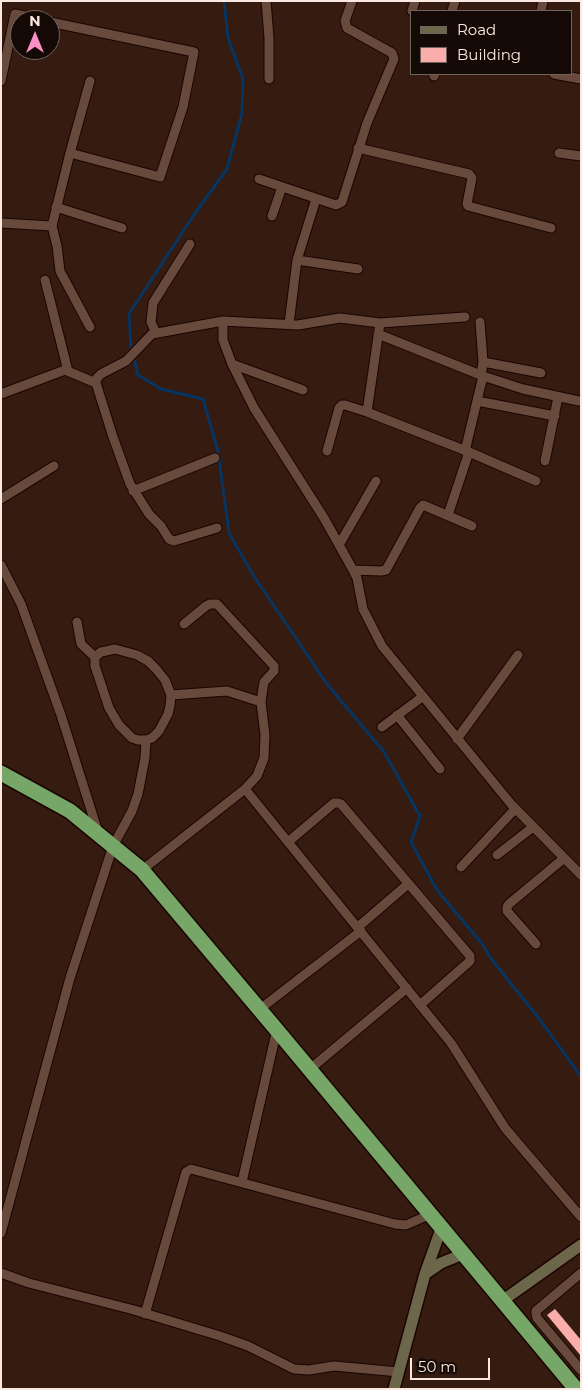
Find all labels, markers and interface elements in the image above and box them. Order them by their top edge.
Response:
north arrow [10,10,60,60]
legend [410,10,572,75]
text: N [29,12,41,30]
text: Road [457,20,496,39]
text: Building [457,45,521,64]
scale bar [412,1348,492,1380]
text: 50 m [418,1357,456,1376]

